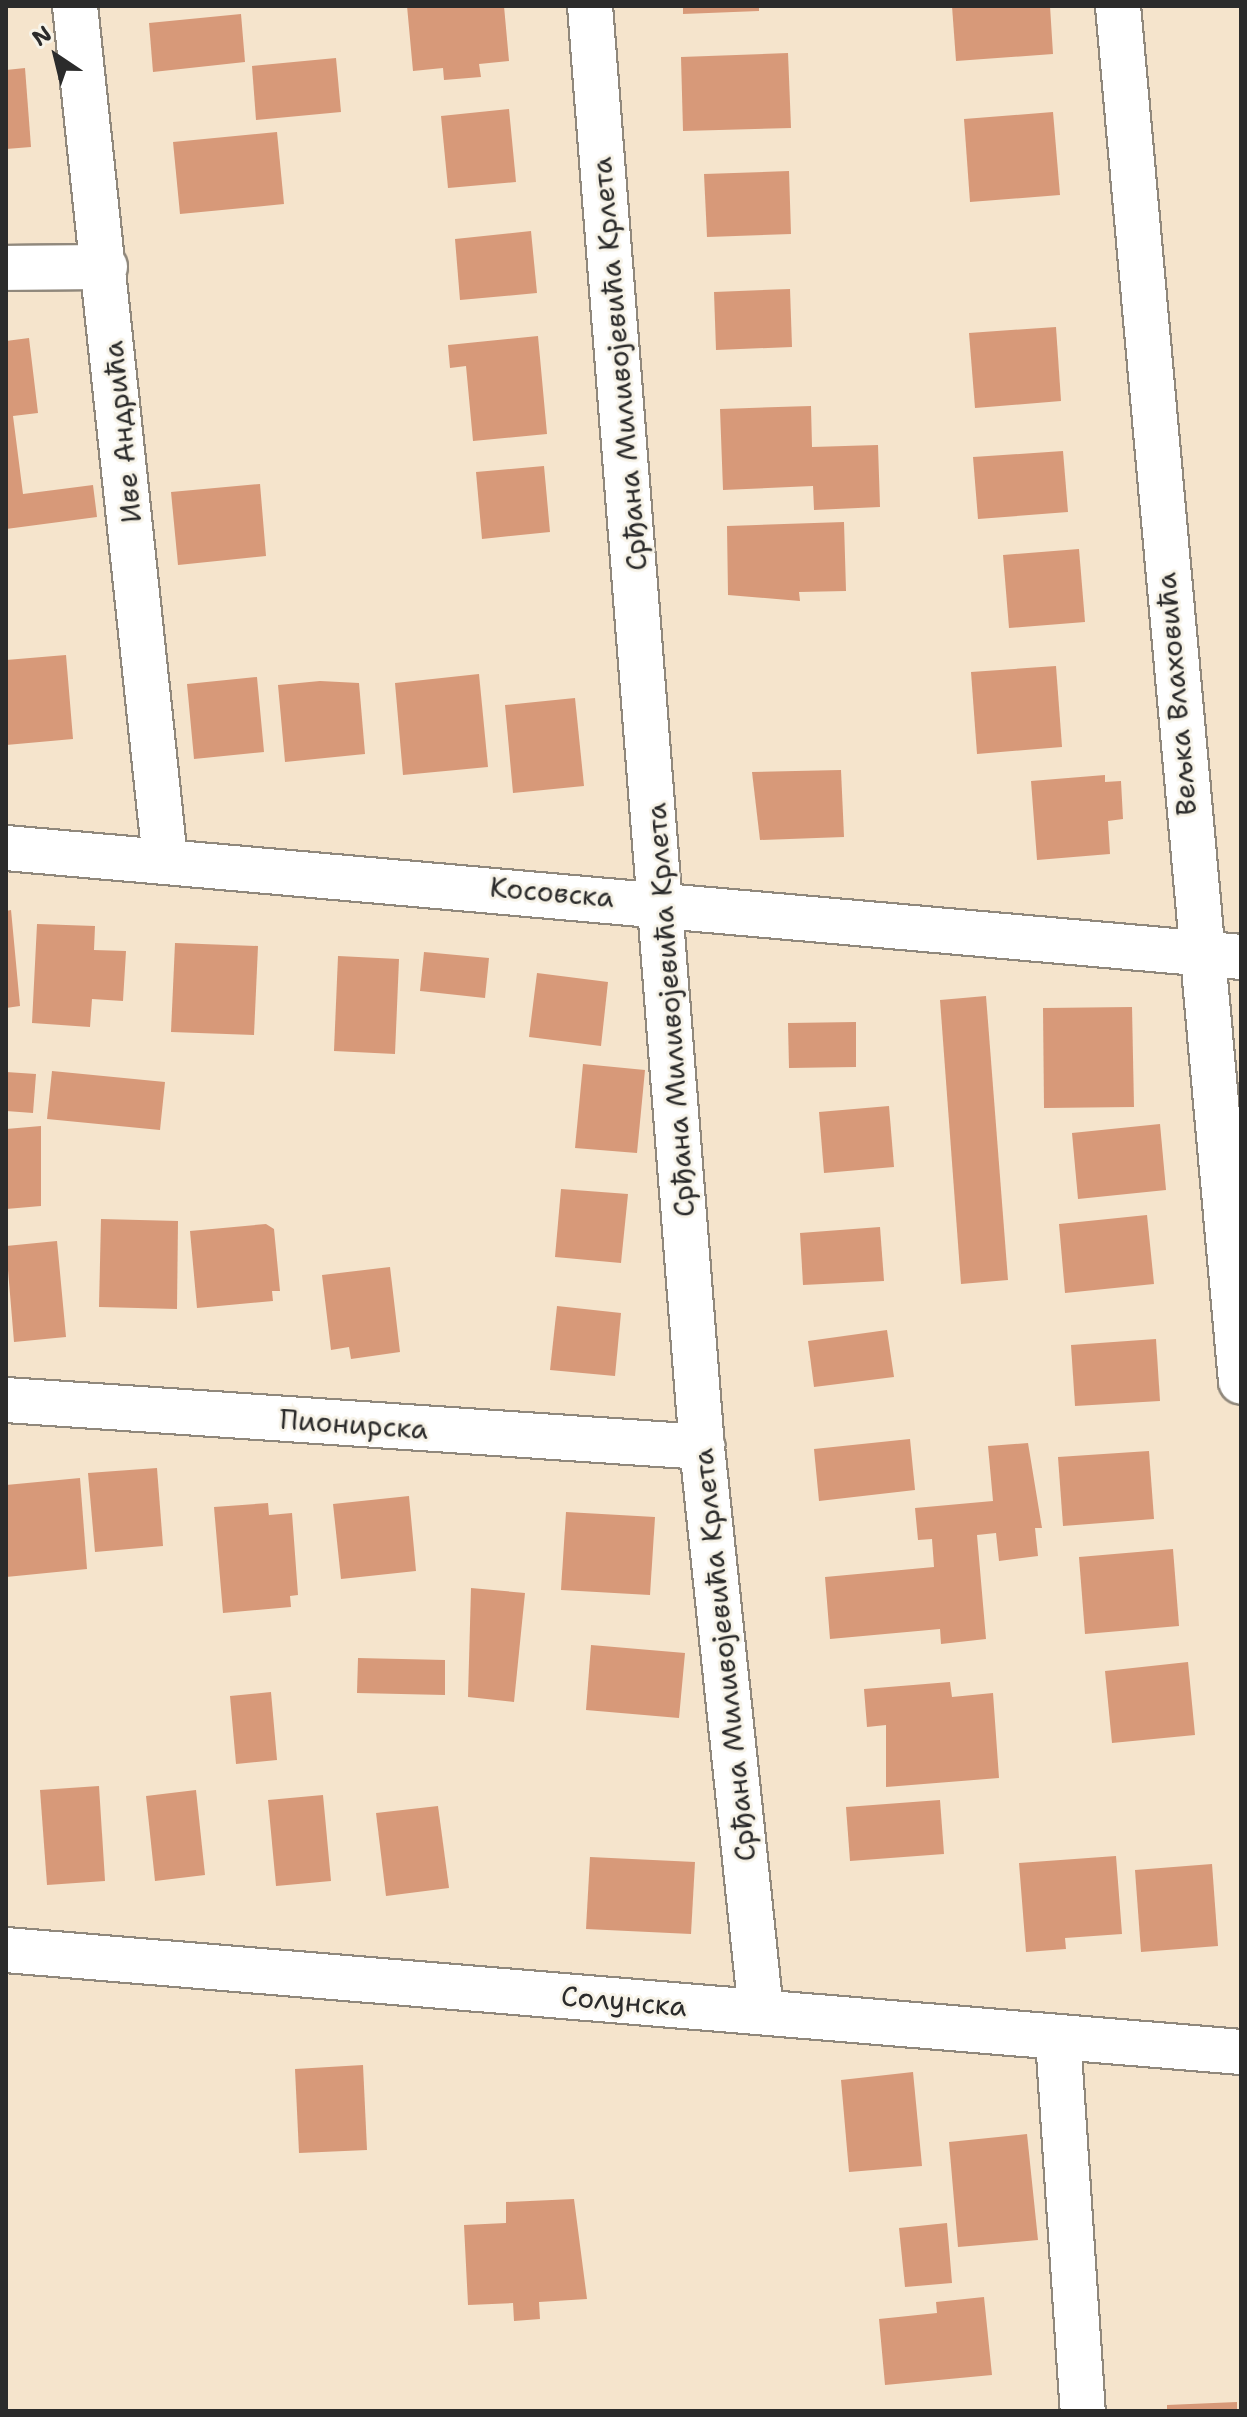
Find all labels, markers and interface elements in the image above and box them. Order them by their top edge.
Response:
north arrow [16,16,96,96]
text: N [26,19,57,53]
street label: Срђана Миливојевића Крлета [584,156,654,572]
street label: Иве Андрића [96,339,148,525]
street label: Вељка Влаховића [1149,571,1203,817]
street label: Срђана Миливојевића Крлета [639,802,701,1218]
street label: Косовска [488,870,616,914]
street label: Пионирска [278,1402,430,1446]
street label: Срђана Миливојевића Крлета [686,1447,762,1863]
street label: Солунска [560,1979,688,2023]

